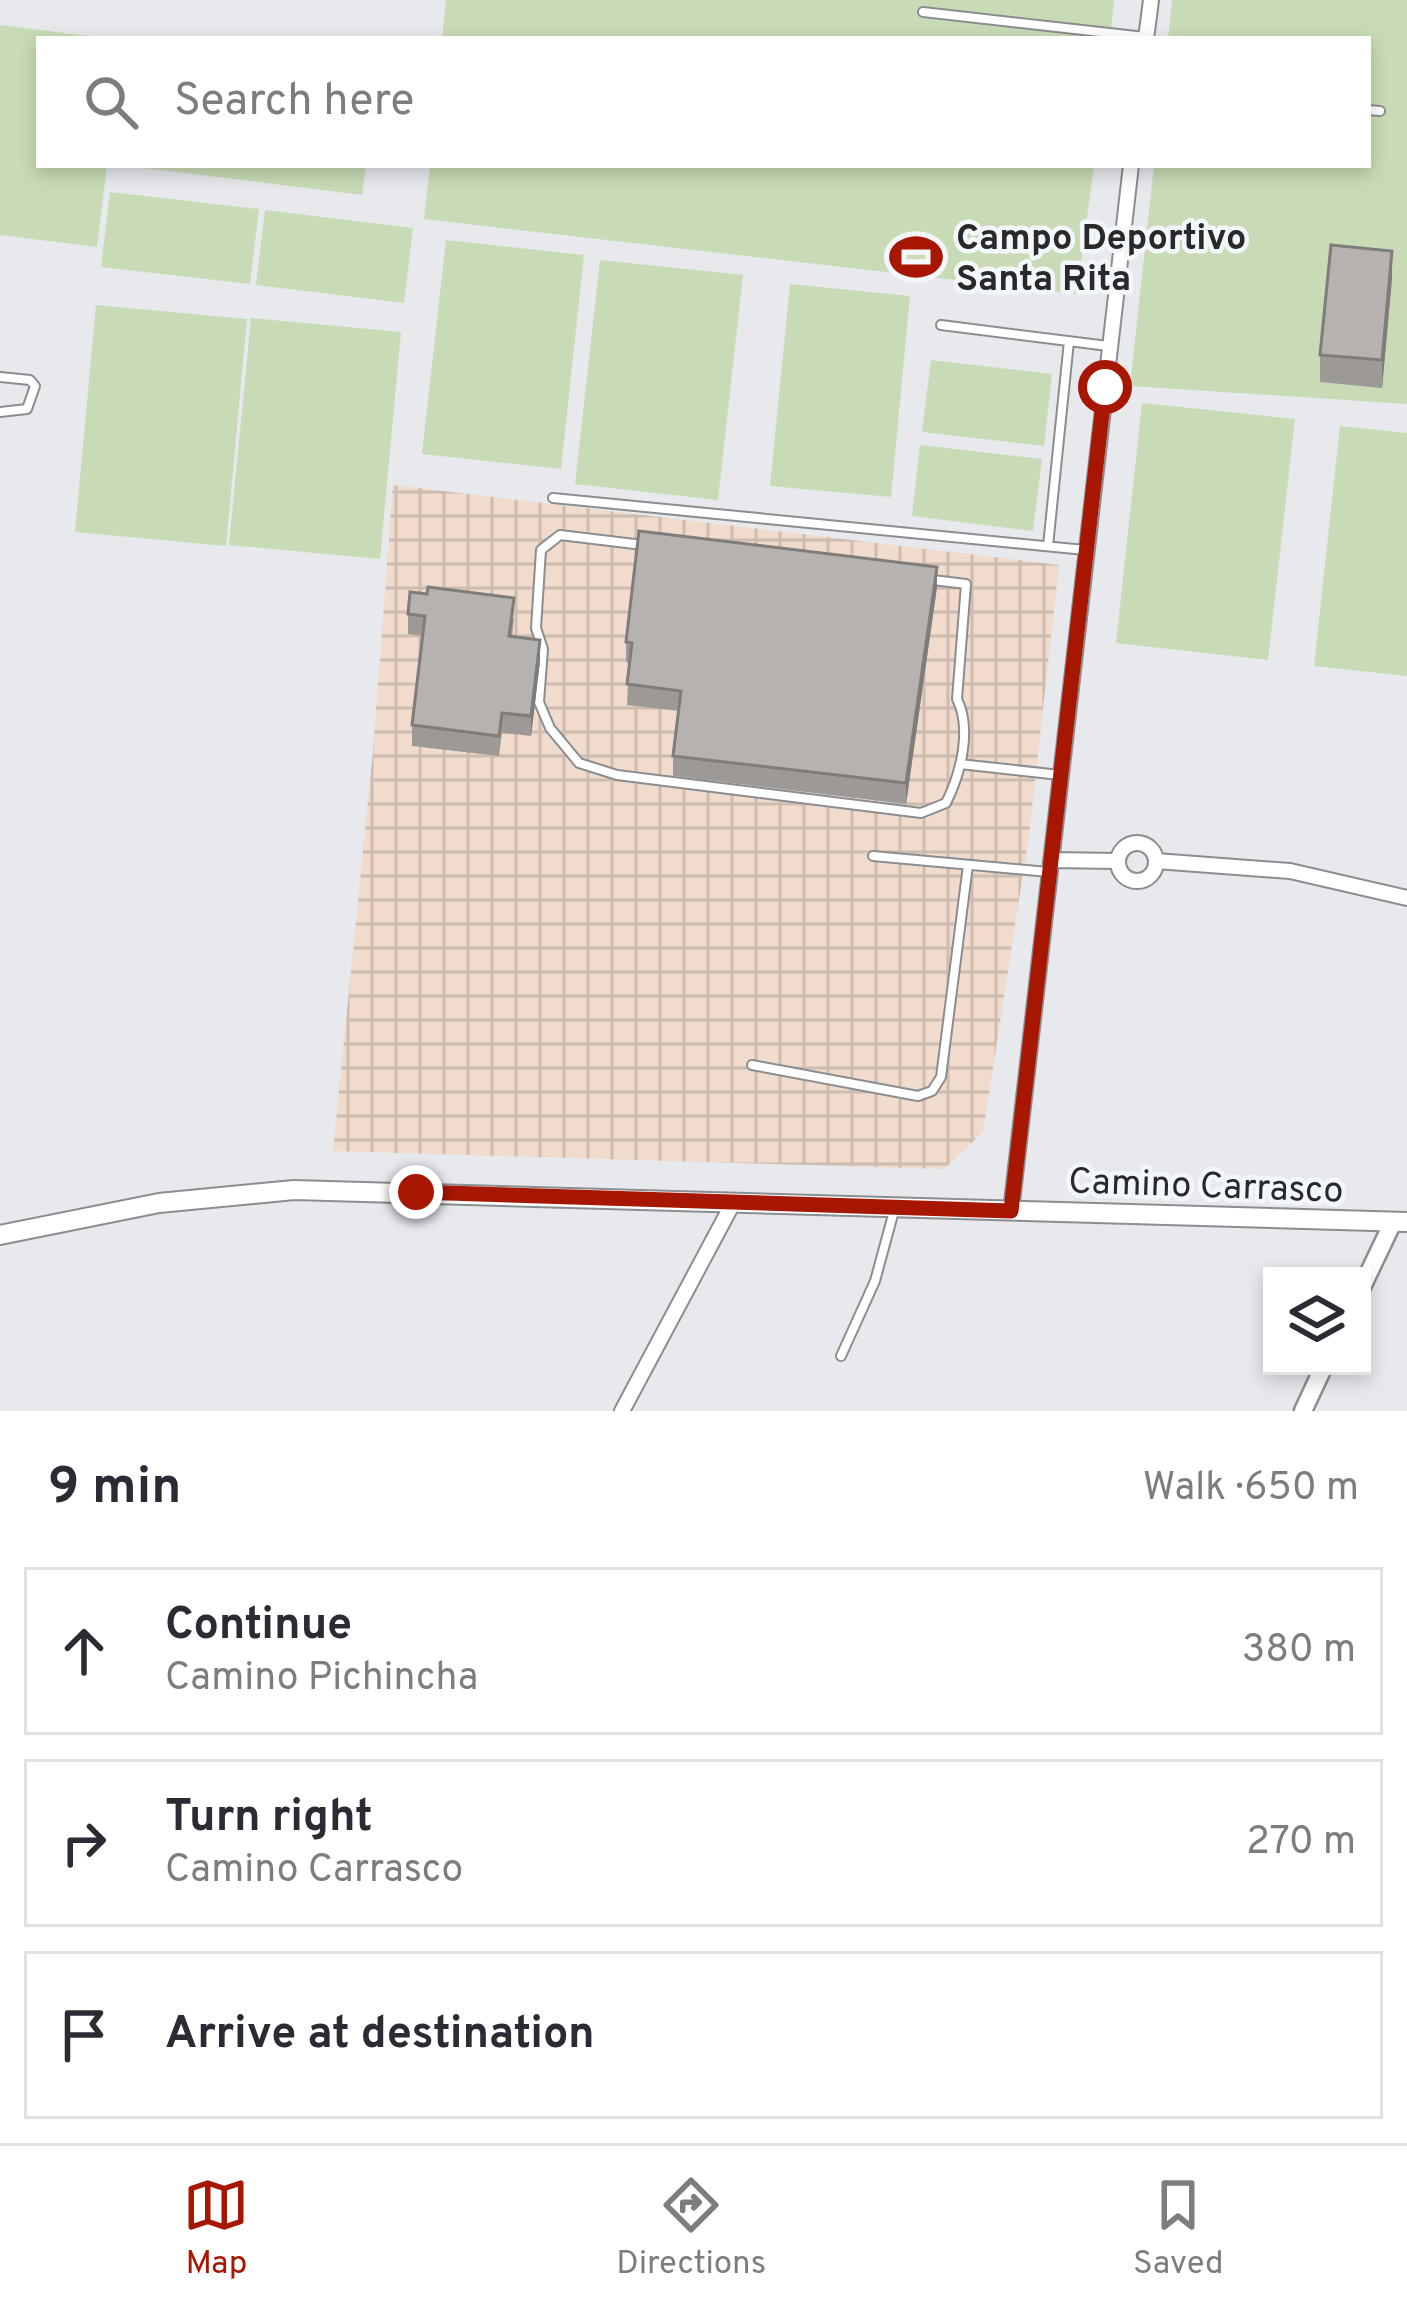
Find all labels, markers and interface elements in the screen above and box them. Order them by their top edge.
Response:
search box [36,36,1371,168]
icon: search [78,69,144,135]
text: Search here [174,74,414,131]
place label: Campo Deportivo Santa Rita [956,217,1246,304]
sports icon: Campo Deportivo Santa Rita [887,228,945,286]
route start [1078,360,1132,414]
street label: Camino Carrasco [1067,1160,1344,1216]
route end [389,1165,443,1219]
map controls [1263,1267,1371,1375]
button: layers [1263,1267,1371,1375]
text: 9 min [48,1457,181,1522]
text: Walk · 650 m [1143,1465,1359,1514]
text: Continue [165,1598,352,1655]
icon: ahead [51,1618,117,1684]
text: 380 m [1242,1627,1356,1676]
text: Camino Pichincha [165,1655,478,1704]
text: Turn right [165,1790,373,1847]
icon: right [51,1810,117,1876]
text: 270 m [1246,1819,1356,1868]
text: Camino Carrasco [165,1847,463,1896]
icon: arrive [51,2002,117,2068]
text: Arrive at destination [165,2007,595,2064]
tab: Map [183,2172,249,2286]
tab: Directions [616,2172,766,2286]
tab: Saved [1133,2172,1224,2286]

